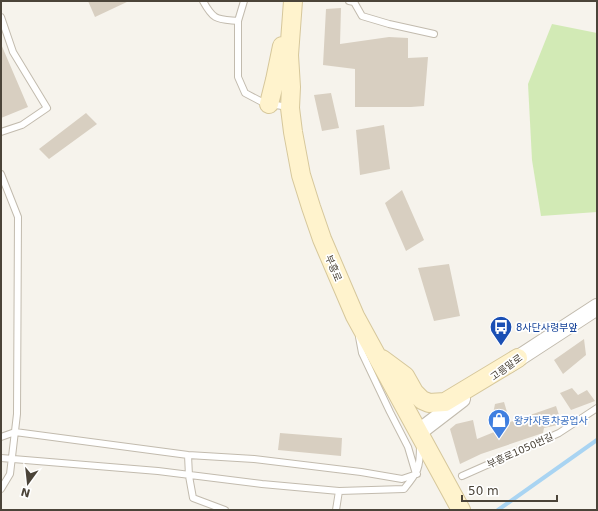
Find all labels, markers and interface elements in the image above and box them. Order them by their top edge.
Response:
street label: 부흥로 [323,253,344,283]
bus stop icon: 8사단사령부앞 [488,314,514,347]
place label: 8사단사령부앞 [516,322,578,333]
street label: 고릉말로 [488,352,524,383]
shop icon: 왕카자동차공업사 [486,407,512,440]
place label: 왕카자동차공업사 [514,415,588,426]
street label: 부흥로1050번길 [485,431,555,470]
north arrow [8,463,48,503]
scale bar [462,477,557,503]
text: 50 m [468,484,499,498]
text: N [19,485,32,500]

